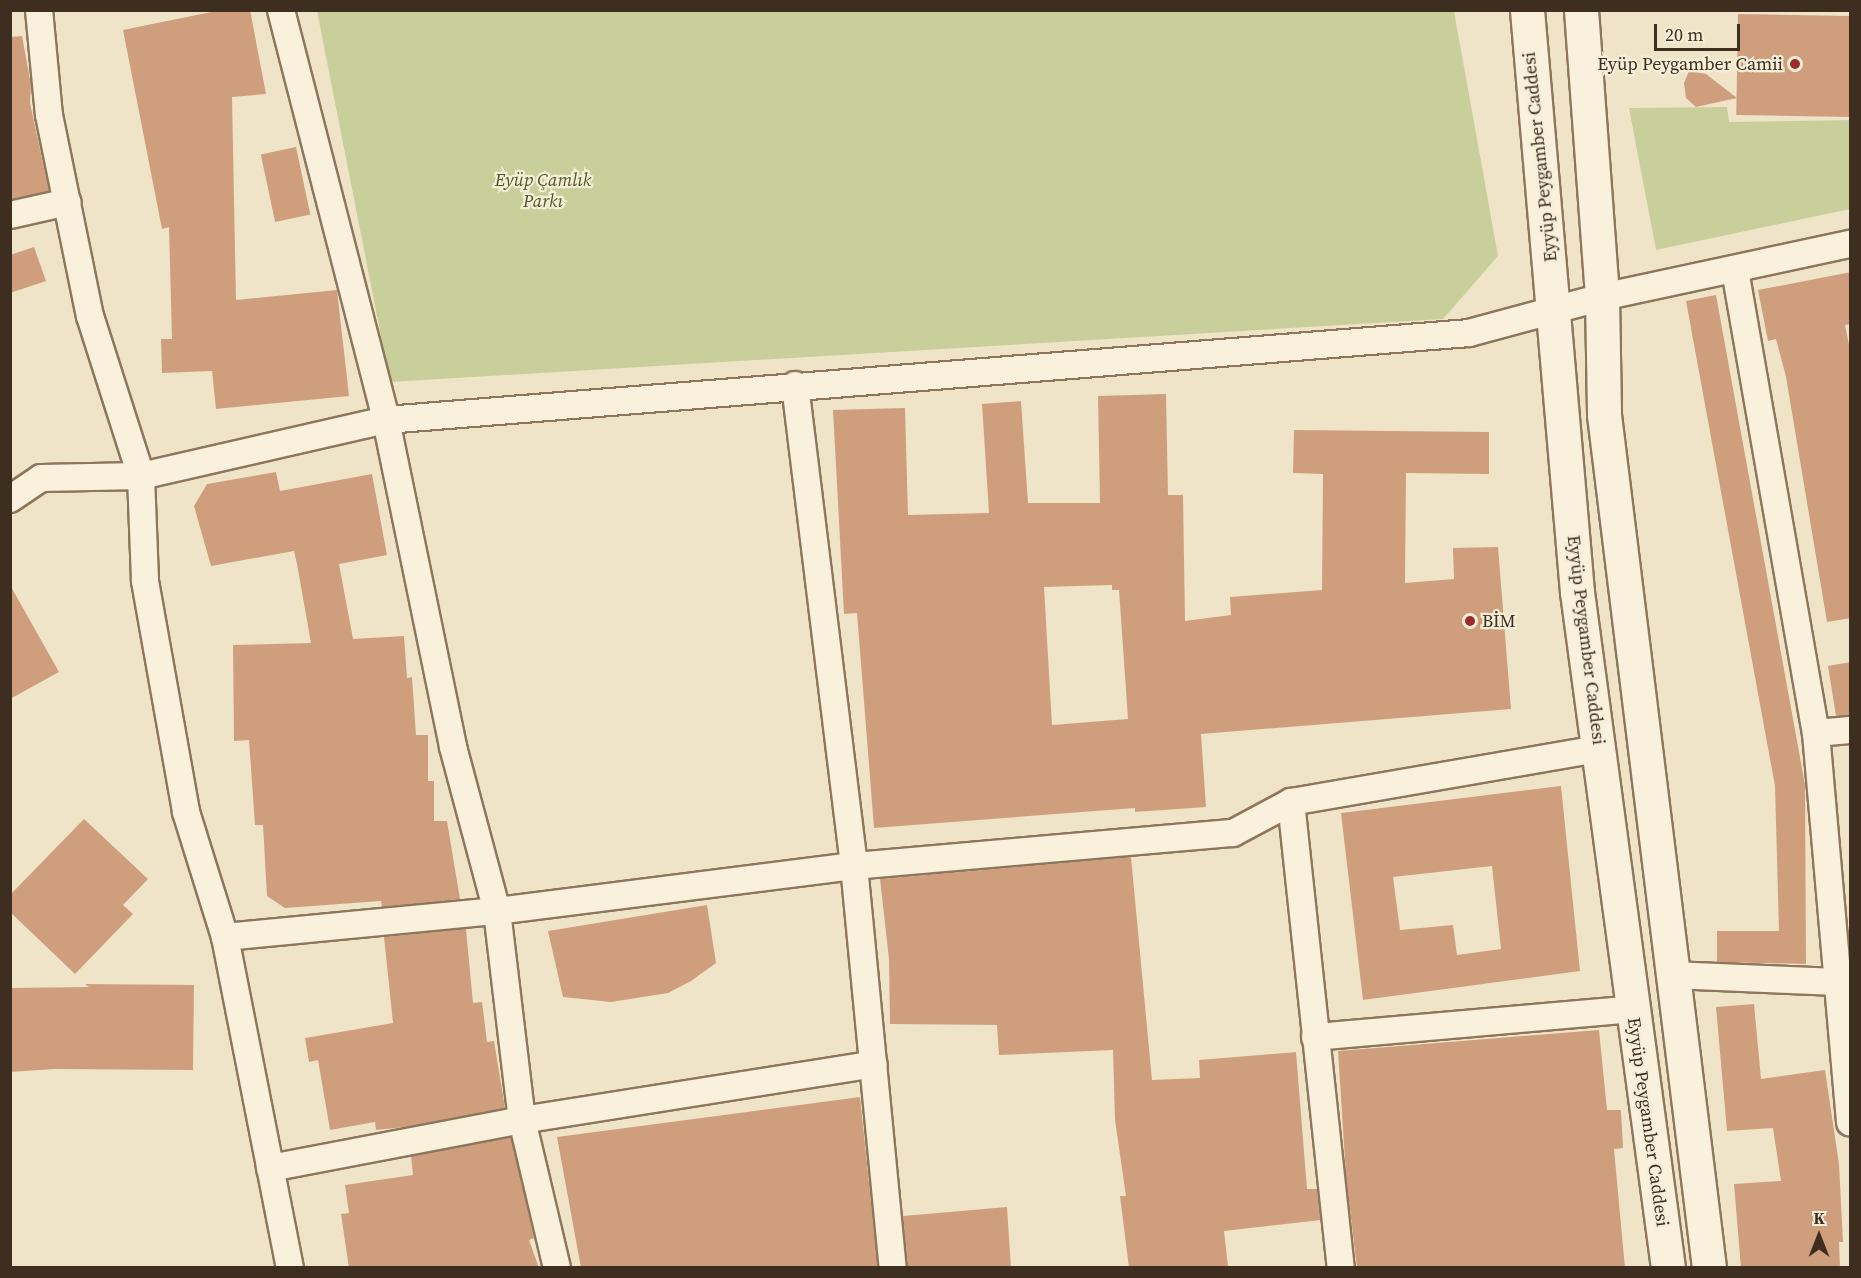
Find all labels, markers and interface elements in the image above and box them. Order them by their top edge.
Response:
scale bar [1657,12,1742,50]
text: 20 m [1665,22,1703,47]
street label: Eyyüp Peygamber Caddesi [1518,51,1562,263]
place label: Eyüp Peygamber Camii [1597,53,1783,75]
marker: Eyüp Peygamber Camii [1788,57,1802,71]
park label: Eyüp Çamlık Parkı [495,170,591,213]
street label: Eyyüp Peygamber Caddesi [1562,534,1610,746]
place label: BİM [1482,610,1516,632]
marker: BİM [1463,614,1477,628]
street label: Eyyüp Peygamber Caddesi [1623,1016,1673,1228]
north arrow [1789,1206,1849,1266]
text: K [1813,1207,1825,1229]

